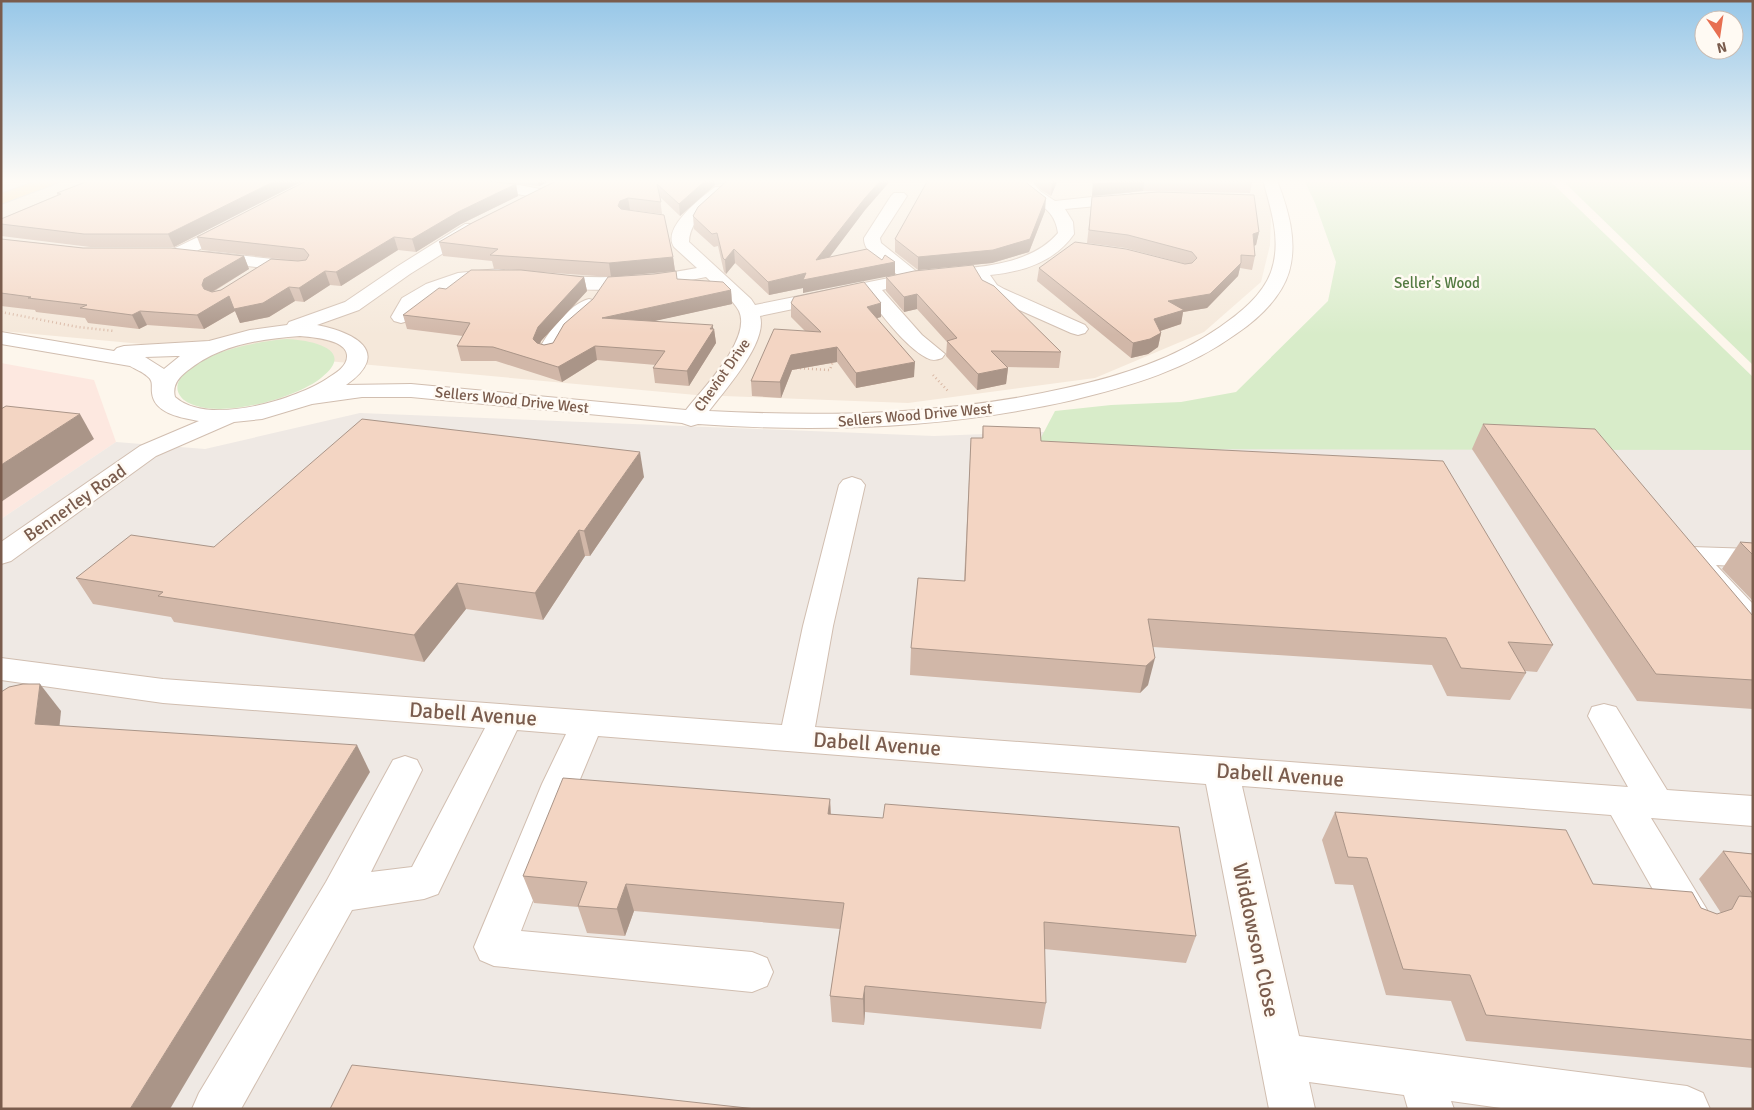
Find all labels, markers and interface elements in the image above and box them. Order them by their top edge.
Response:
north arrow [1694,10,1744,60]
text: N [1715,38,1728,57]
park label: Seller's Wood [1394,274,1480,292]
street label: Cheviot Drive [690,335,754,415]
street label: Sellers Wood Drive West [434,383,590,417]
street label: Sellers Wood Drive West [837,399,993,431]
street label: Bennerley Road [20,460,130,546]
street label: Dabell Avenue [408,697,538,731]
street label: Dabell Avenue [812,727,942,761]
street label: Dabell Avenue [1215,758,1345,792]
street label: Widdowson Close [1227,860,1285,1020]

